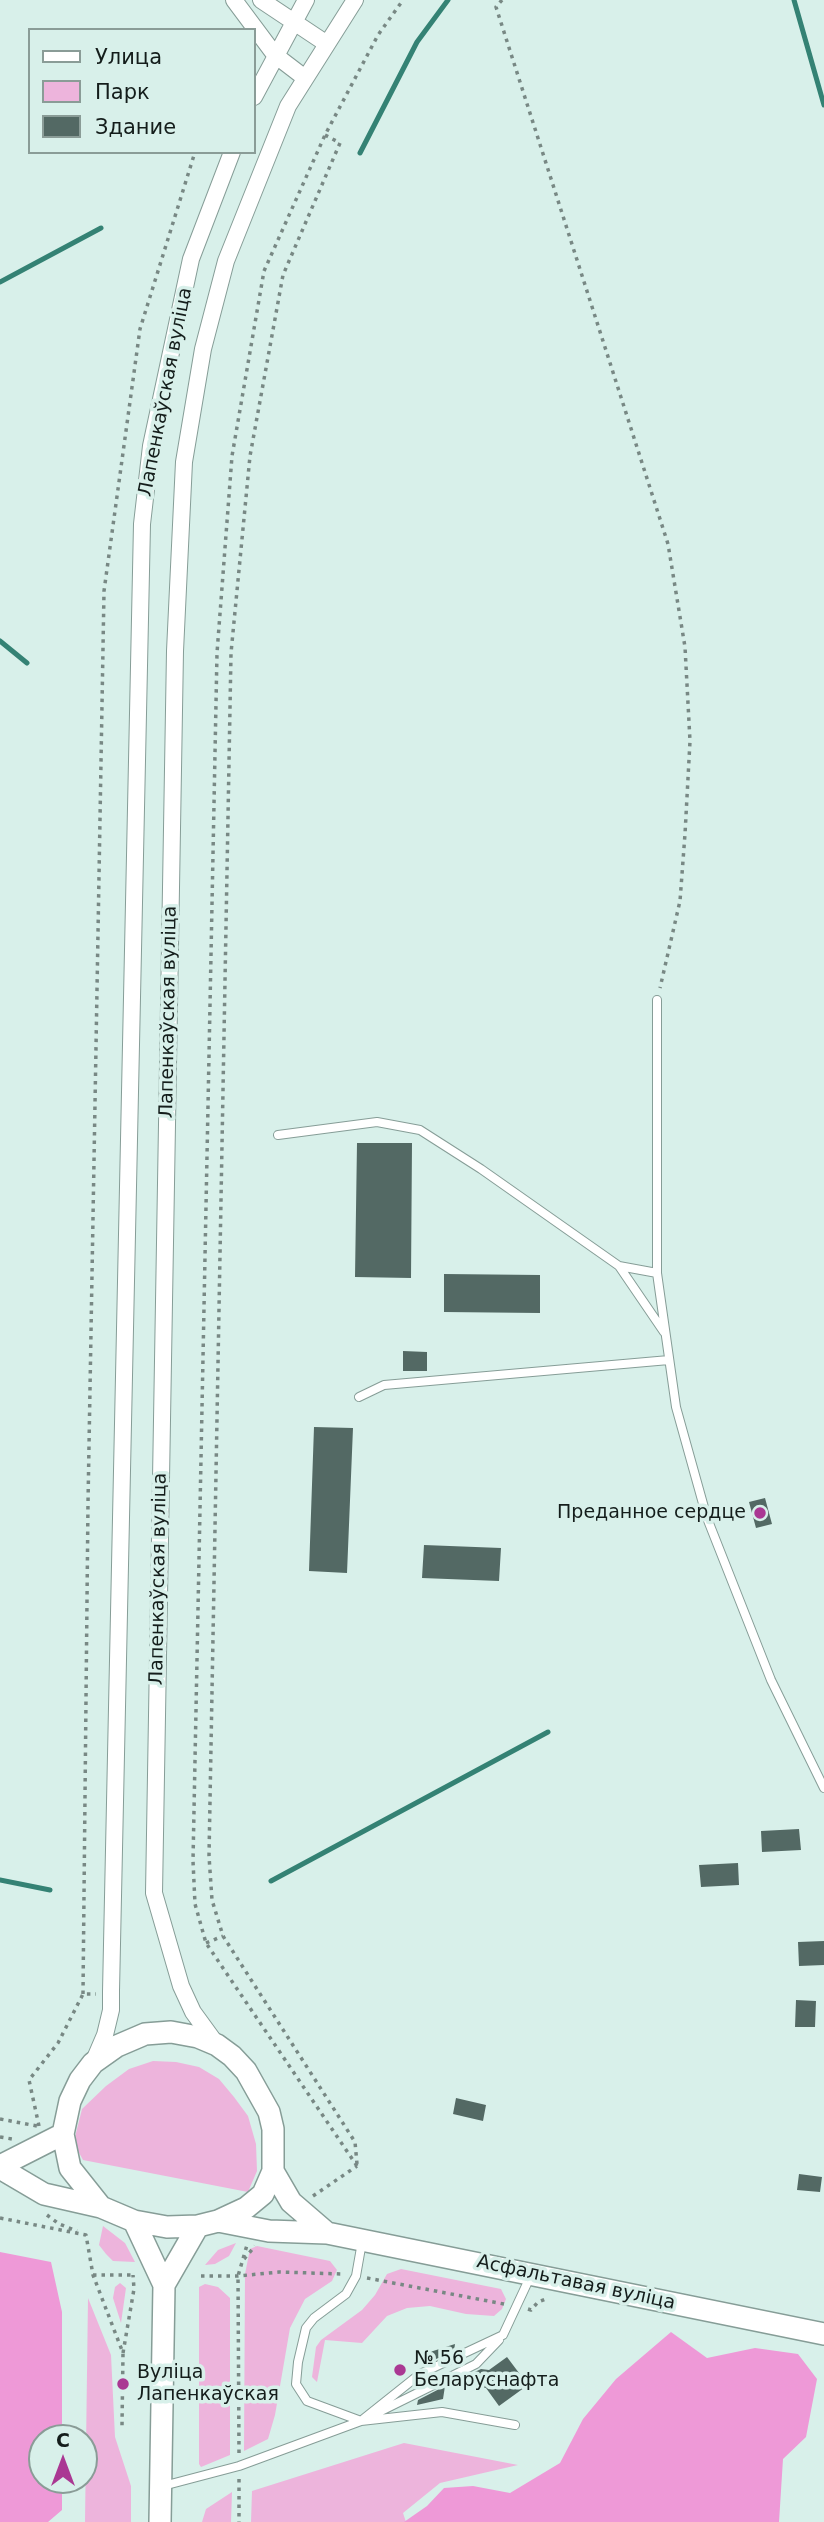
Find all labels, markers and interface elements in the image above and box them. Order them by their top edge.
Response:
legend [28,28,256,154]
text: Улица [95,45,162,69]
text: Парк [95,80,150,104]
text: Здание [95,115,176,139]
street label: Лапенкаўская вуліца [135,286,197,498]
street label: Лапенкаўская вуліца [156,906,182,1118]
street label: Лапенкаўская вуліца [146,1473,172,1685]
place label: Преданное сердце [557,1502,746,1524]
marker: Преданное сердце [752,1505,768,1521]
street label: Асфальтавая вуліца [475,2251,677,2315]
place label: № 56 Беларуснафта [414,2348,559,2392]
place label: Вуліца Лапенкаўская [137,2362,279,2406]
marker: № 56 Беларуснафта [392,2362,408,2378]
marker: Вуліца Лапенкаўская [115,2376,131,2392]
north arrow [28,2424,98,2494]
text: С [56,2429,70,2451]

